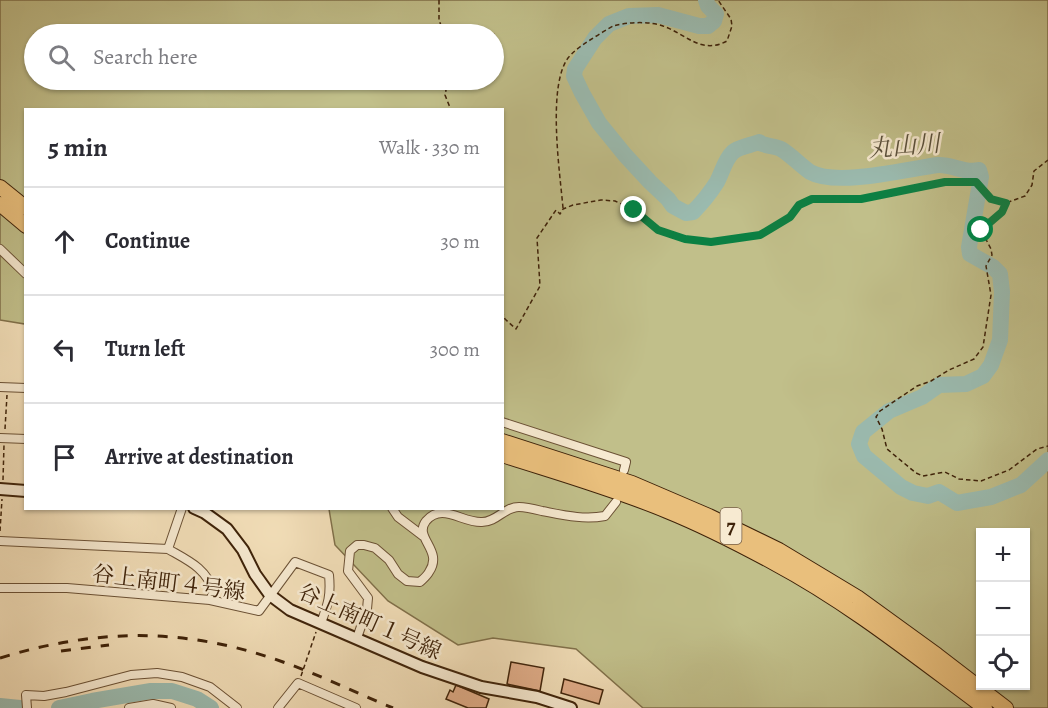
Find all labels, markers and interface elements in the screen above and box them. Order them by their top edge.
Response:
search box [24,24,504,90]
icon: search [45,41,78,74]
text: Search here [93,42,198,72]
water label: 丸山川 [867,127,944,165]
text: 5 min [48,130,108,165]
text: Walk · 330 m [379,134,480,161]
route end [620,196,646,222]
route start [967,216,993,242]
icon: ahead [48,225,81,258]
text: Continue [105,226,190,256]
text: 30 m [440,228,480,255]
icon: left [48,333,81,366]
text: Turn left [105,334,185,364]
text: 300 m [430,336,480,363]
icon: arrive [48,441,81,474]
text: Arrive at destination [105,442,294,472]
road number: 7 [720,508,742,544]
map controls [976,528,1030,690]
button: + [976,528,1030,582]
street label: 谷上南町４号線 [91,559,247,607]
street label: 谷上南町１号線 [293,577,446,667]
button: − [976,582,1030,636]
button: locate [976,636,1030,690]

